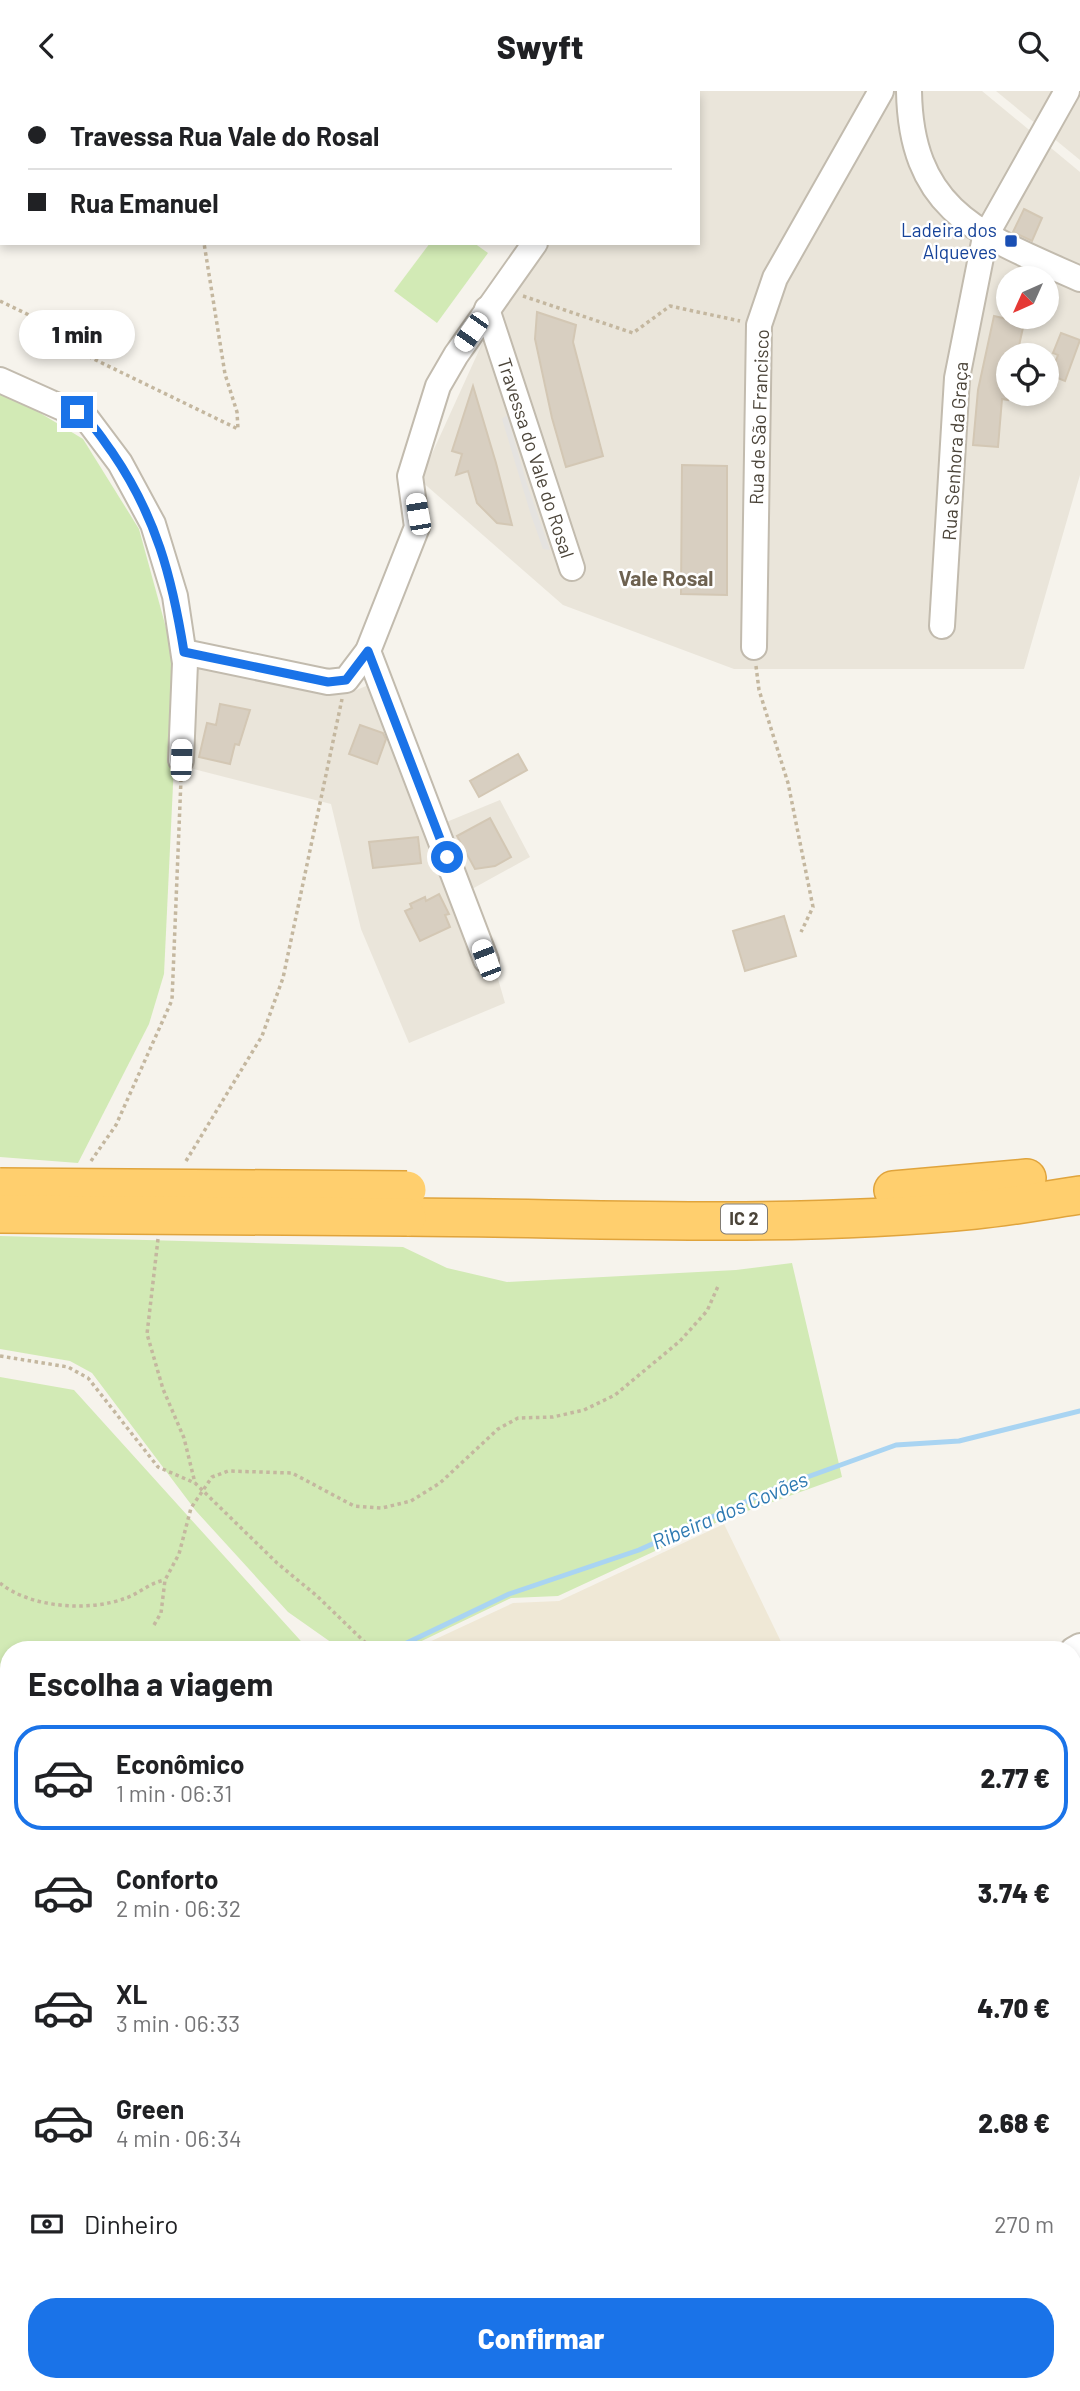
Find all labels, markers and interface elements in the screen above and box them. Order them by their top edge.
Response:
icon: back [28,27,66,65]
text: Swyft [497,27,583,65]
icon: search [1014,27,1052,65]
text: Travessa Rua Vale do Rosal [70,120,379,151]
text: Rua Emanuel [70,187,219,218]
place label: Ladeira dos Alqueves [901,218,997,263]
marker: Ladeira dos Alqueves [1003,233,1019,249]
north arrow [996,266,1059,329]
map controls [996,266,1059,406]
car [451,309,492,355]
callout: 1 min [19,310,135,359]
text: 1 min [52,320,102,348]
street label: Rua de São Francisco [744,329,773,505]
button: locate [996,343,1059,406]
street label: Travessa do Vale do Rosal [493,355,580,561]
street label: Rua Senhora da Graça [937,361,972,541]
route end [61,396,93,428]
car [405,491,432,537]
district label: Vale Rosal [619,565,713,590]
car [170,739,193,781]
route start [431,841,463,873]
car [469,937,504,983]
road number: IC 2 [721,1205,767,1233]
water label: Ribeira dos Covões [648,1465,811,1554]
text: Escolha a viagem [28,1664,273,1702]
icon: car [32,1746,95,1809]
text: Econômico [116,1748,245,1779]
text: 2.77 € [980,1762,1050,1793]
text: 1 min · 06:31 [116,1779,232,1807]
icon: car [32,1861,95,1924]
text: Conforto [116,1863,219,1894]
text: 3.74 € [978,1877,1050,1908]
text: 2 min · 06:32 [116,1894,241,1922]
icon: car [32,1976,95,2039]
text: XL [116,1978,147,2009]
text: 4.70 € [977,1992,1050,2023]
text: 3 min · 06:33 [116,2009,240,2037]
icon: car [32,2091,95,2154]
text: Green [116,2093,184,2124]
text: 2.68 € [978,2107,1050,2138]
text: 4 min · 06:34 [116,2124,242,2152]
icon: cash [28,2205,66,2243]
text: Dinheiro [84,2208,179,2239]
text: 270 m [994,2210,1054,2238]
button: Confirmar [28,2298,1054,2378]

